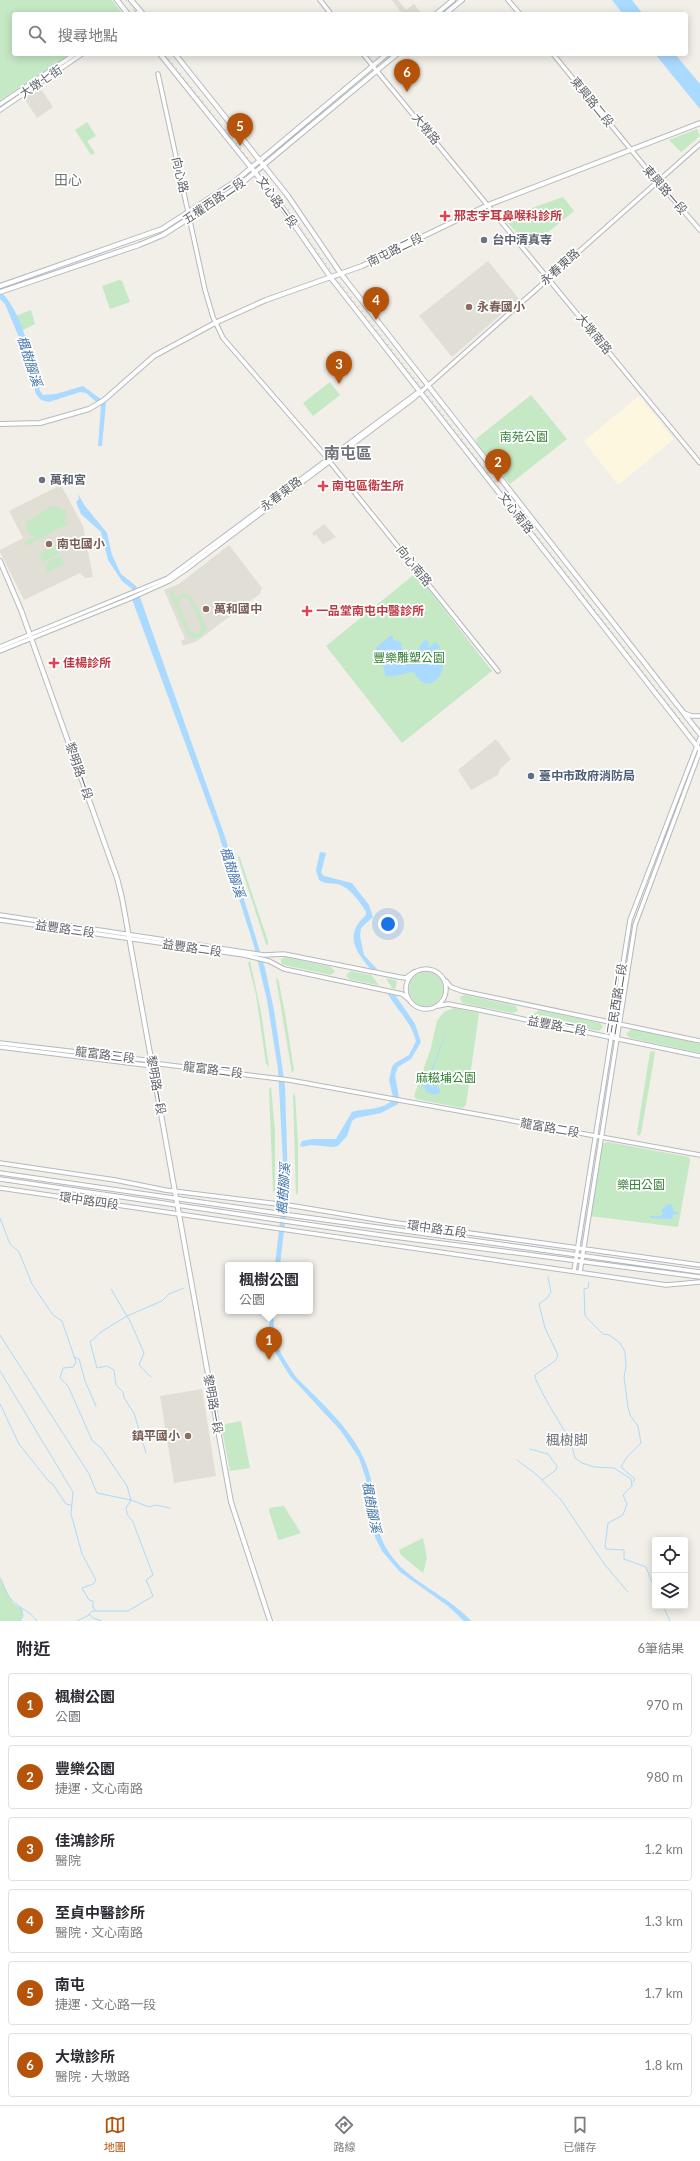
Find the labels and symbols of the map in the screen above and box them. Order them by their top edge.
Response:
pin: 6 [394,59,420,92]
street label: 大墩七街 [17,62,65,101]
street label: 東興路二段 [568,74,617,130]
street label: 大墩路 [409,110,444,147]
pin: 5 [227,113,253,146]
street label: 向心路 [169,156,192,194]
street label: 東興路一段 [640,162,691,217]
district label: 田心 [54,171,82,188]
street label: 文心路一段 [254,173,301,230]
street label: 五權西路二段 [180,174,248,227]
place label: 邢志宇耳鼻喉科診所 [454,208,562,223]
marker: 邢志宇耳鼻喉科診所 [439,210,451,222]
street label: 南屯路二段 [365,230,425,269]
place label: 台中清真寺 [492,232,552,247]
marker: 台中清真寺 [479,235,489,245]
street label: 永春東路 [537,245,583,288]
pin: 4 [363,287,389,320]
place label: 永春國小 [477,299,525,314]
marker: 永春國小 [464,302,474,312]
street label: 大墩南路 [573,310,615,357]
water label: 楓樹腳溪 [14,334,46,390]
pin: 3 [326,351,352,384]
park label: 南苑公園 [500,429,548,444]
district label: 南屯區 [324,443,372,462]
pin: 2 [485,449,511,482]
place label: 萬和宮 [50,472,86,487]
street label: 永春東路 [257,473,304,514]
marker: 萬和宮 [37,475,47,485]
place label: 南屯區衛生所 [332,478,404,493]
marker: 南屯區衛生所 [317,480,329,492]
street label: 文心南路 [496,489,537,536]
place label: 南屯國小 [57,536,105,551]
marker: 南屯國小 [44,539,54,549]
street label: 向心南路 [393,542,435,589]
place label: 萬和國中 [214,601,262,616]
place label: 一品堂南屯中醫診所 [316,603,424,618]
marker: 萬和國中 [201,604,211,614]
marker: 一品堂南屯中醫診所 [301,605,313,617]
park label: 豐樂雕塑公園 [373,650,445,665]
place label: 佳楊診所 [63,655,111,670]
marker: 佳楊診所 [48,657,60,669]
street label: 黎明路一段 [63,740,96,802]
place label: 臺中市政府消防局 [539,768,635,783]
marker: 臺中市政府消防局 [526,771,536,781]
water label: 楓樹腳溪 [217,845,249,901]
your location [378,914,398,934]
street label: 益豐路三段 [34,917,96,940]
street label: 益豐路二段 [161,936,223,959]
street label: 三民西路二段 [603,962,630,1036]
street label: 益豐路二段 [526,1012,588,1039]
street label: 龍富路三段 [74,1043,136,1066]
street label: 黎明路一段 [144,1054,169,1116]
street label: 龍富路二段 [182,1058,244,1081]
park label: 麻糍埔公園 [416,1070,476,1085]
street label: 龍富路二段 [519,1115,581,1140]
water label: 楓樹腳溪 [273,1161,293,1216]
park label: 樂田公園 [617,1177,665,1192]
street label: 環中路四段 [58,1189,120,1212]
street label: 環中路五段 [406,1217,468,1240]
pin: 1 [256,1327,282,1360]
street label: 黎明路一段 [201,1373,226,1435]
place label: 鎮平國小 [132,1428,180,1443]
marker: 鎮平國小 [183,1431,193,1441]
district label: 楓樹脚 [546,1431,588,1448]
water label: 楓樹腳溪 [359,1480,385,1536]

